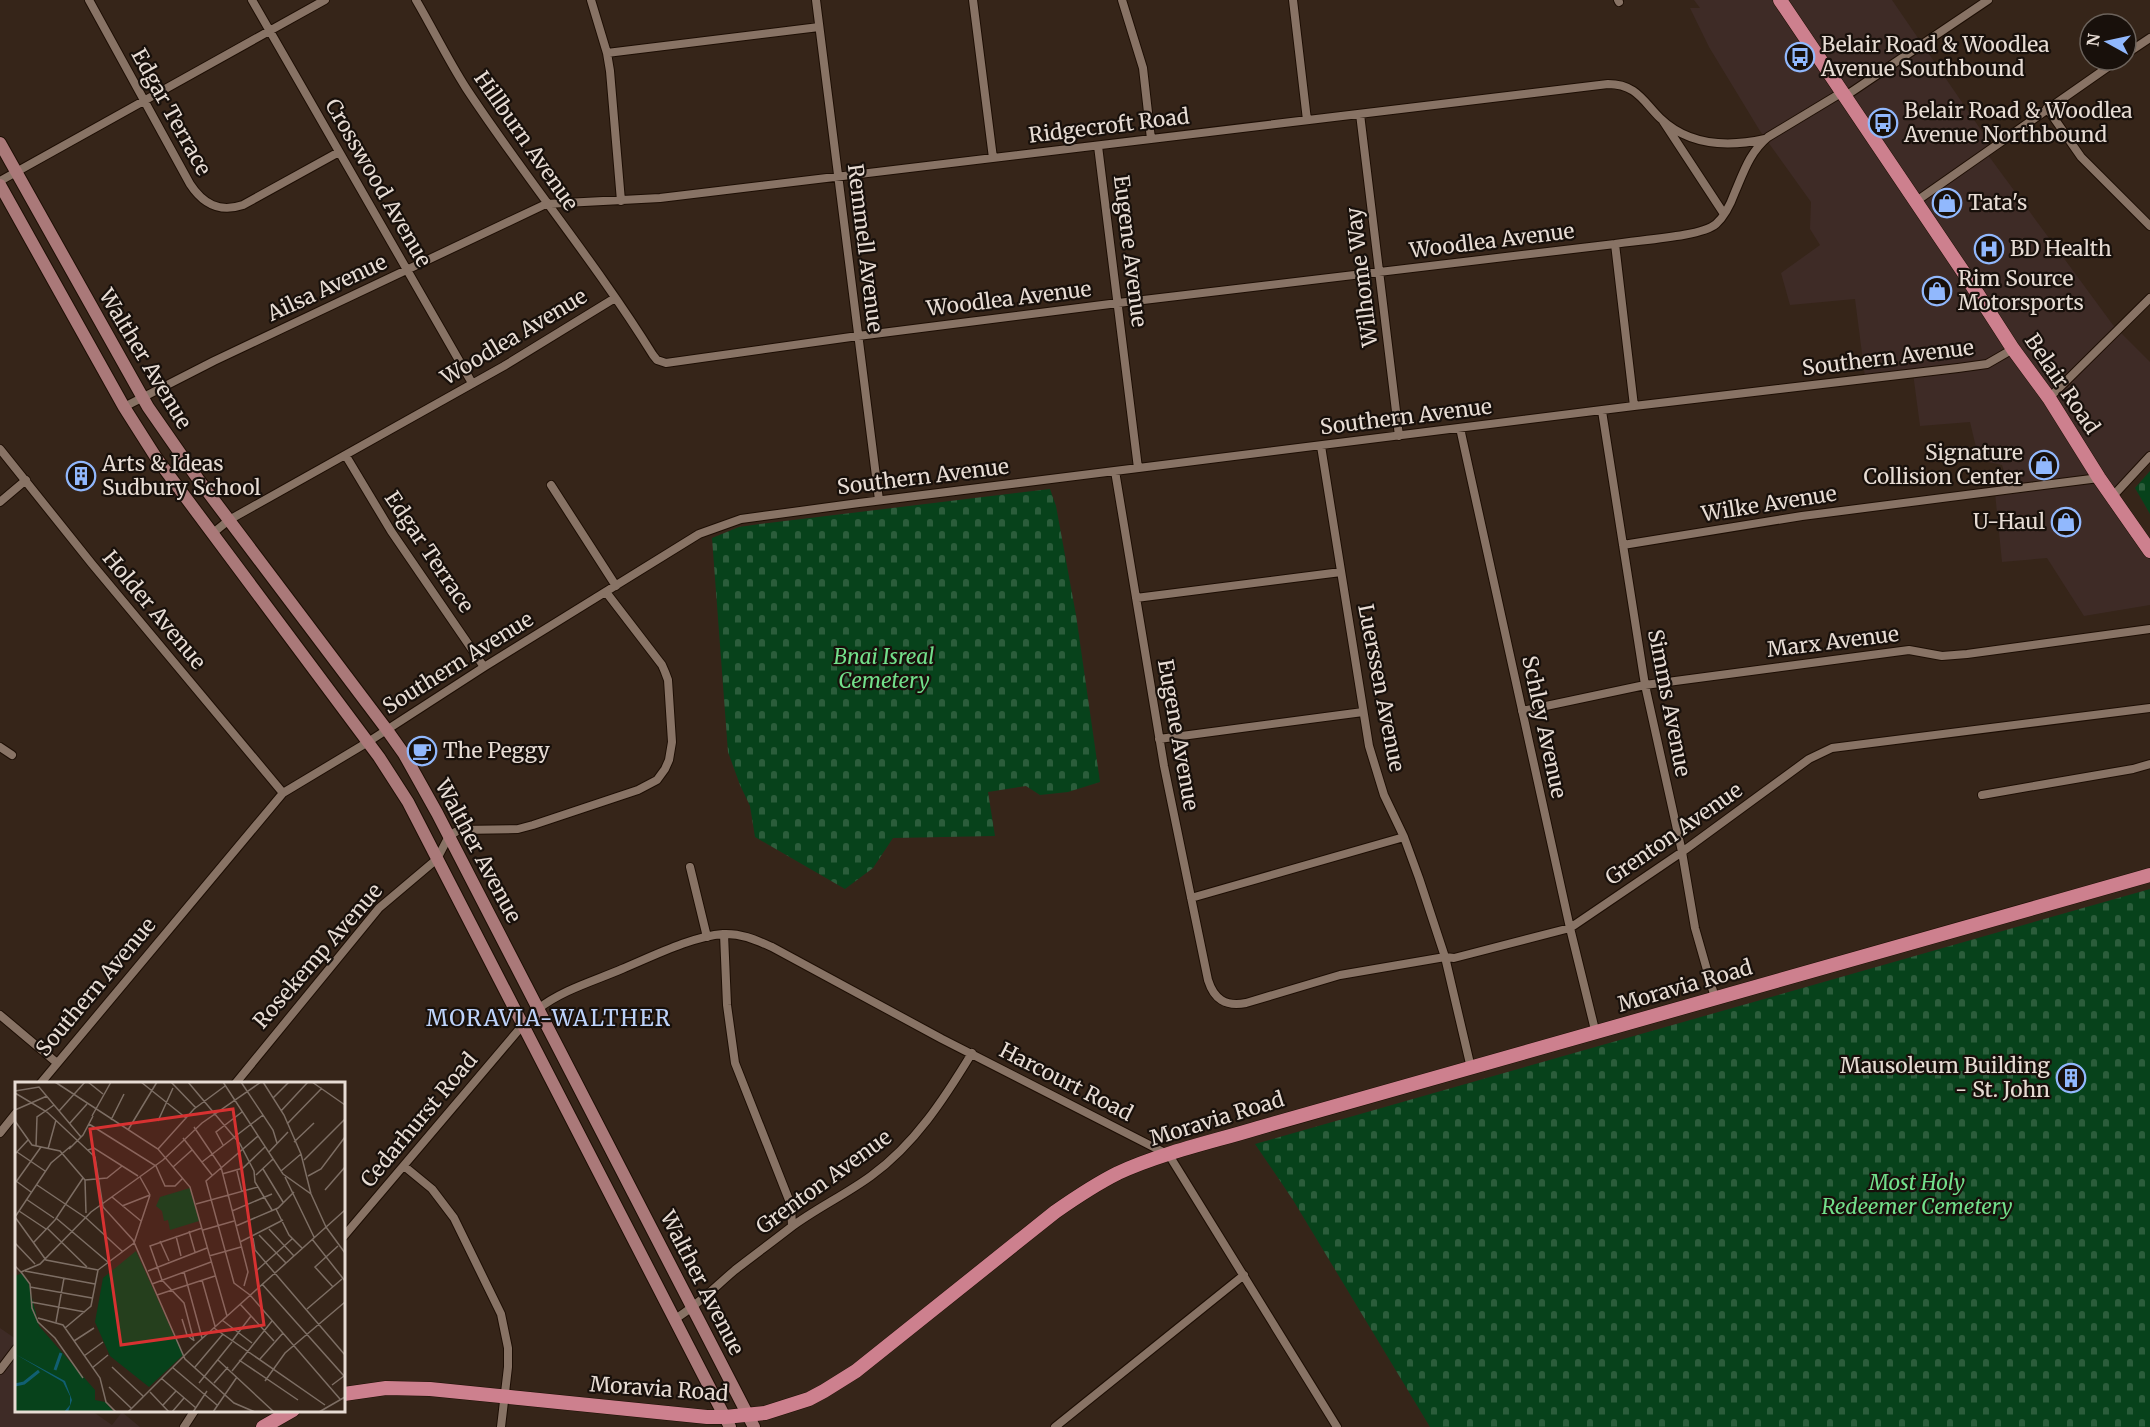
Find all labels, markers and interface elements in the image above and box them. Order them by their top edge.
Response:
north arrow [2078,12,2138,72]
place label: Belair Road & Woodlea Avenue Southbound [1820,31,2050,82]
text: N [2082,32,2104,48]
bus stop icon: Belair Road & Woodlea Avenue Southbound [1784,41,1816,73]
street label: Edgar Terrace [125,44,217,180]
street label: Hillburn Avenue [468,66,585,216]
street label: Crosswood Avenue [319,94,438,272]
place label: Belair Road & Woodlea Avenue Northbound [1903,97,2133,148]
street label: Ridgecroft Road [1027,102,1191,149]
bus stop icon: Belair Road & Woodlea Avenue Northbound [1867,107,1899,139]
street label: Remmell Avenue [842,162,889,334]
street label: Eugene Avenue [1108,173,1153,329]
shop icon: Tata's [1931,187,1963,219]
place label: Tata's [1968,189,2027,216]
street label: Wilhome Way [1339,205,1384,349]
street label: Woodlea Avenue [1407,217,1576,264]
hospital icon: BD Health [1973,233,2005,265]
place label: BD Health [2010,235,2112,262]
street label: Ailsa Avenue [262,248,391,327]
place label: Rim Source Motorsports [1958,265,2084,316]
street label: Woodlea Avenue [924,275,1093,322]
shop icon: Rim Source Motorsports [1921,275,1953,307]
street label: Woodlea Avenue [435,282,592,391]
street label: Walther Avenue [92,283,198,434]
street label: Belair Road [2019,328,2106,439]
street label: Southern Avenue [1801,334,1975,381]
street label: Southern Avenue [1319,393,1493,440]
place label: Signature Collision Center [1864,439,2023,490]
shop icon: Signature Collision Center [2028,449,2060,481]
place label: Arts & Ideas Sudbury School [101,450,261,501]
street label: Southern Avenue [836,453,1010,500]
building icon: Arts & Ideas Sudbury School [65,460,97,492]
street label: Wilke Avenue [1698,479,1839,528]
street label: Edgar Terrace [379,486,480,618]
shop icon: U-Haul [2050,506,2082,538]
place label: U-Haul [1973,508,2045,535]
street label: Holder Avenue [97,545,212,675]
street label: Luerssen Avenue [1352,602,1411,774]
street label: Southern Avenue [377,605,538,720]
street label: Marx Avenue [1765,620,1901,663]
street label: Simms Avenue [1642,627,1697,779]
park label: Bnai Isreal Cemetery [834,643,935,694]
street label: Schley Avenue [1516,653,1573,801]
street label: Eugene Avenue [1152,657,1205,813]
cafe icon: The Peggy [406,735,438,767]
place label: The Peggy [443,737,551,764]
street label: Walther Avenue [429,774,528,927]
street label: Grenton Avenue [1600,776,1747,891]
street label: Rosekemp Avenue [247,877,388,1034]
street label: Southern Avenue [30,912,162,1062]
street label: Moravia Road [1614,953,1756,1018]
district label: MORAVIA-WALTHER [426,1004,672,1032]
street label: Harcourt Road [995,1036,1138,1127]
street label: Cedarhurst Road [354,1046,483,1193]
place label: Mausoleum Building - St. John [1840,1052,2050,1103]
building icon: Mausoleum Building - St. John [2055,1062,2087,1094]
inset map [15,1082,345,1412]
street label: Moravia Road [1146,1085,1288,1152]
street label: Grenton Avenue [751,1123,897,1240]
park label: Most Holy Redeemer Cemetery [1821,1169,2013,1220]
street label: Walther Avenue [654,1205,751,1360]
street label: Moravia Road [589,1370,730,1407]

